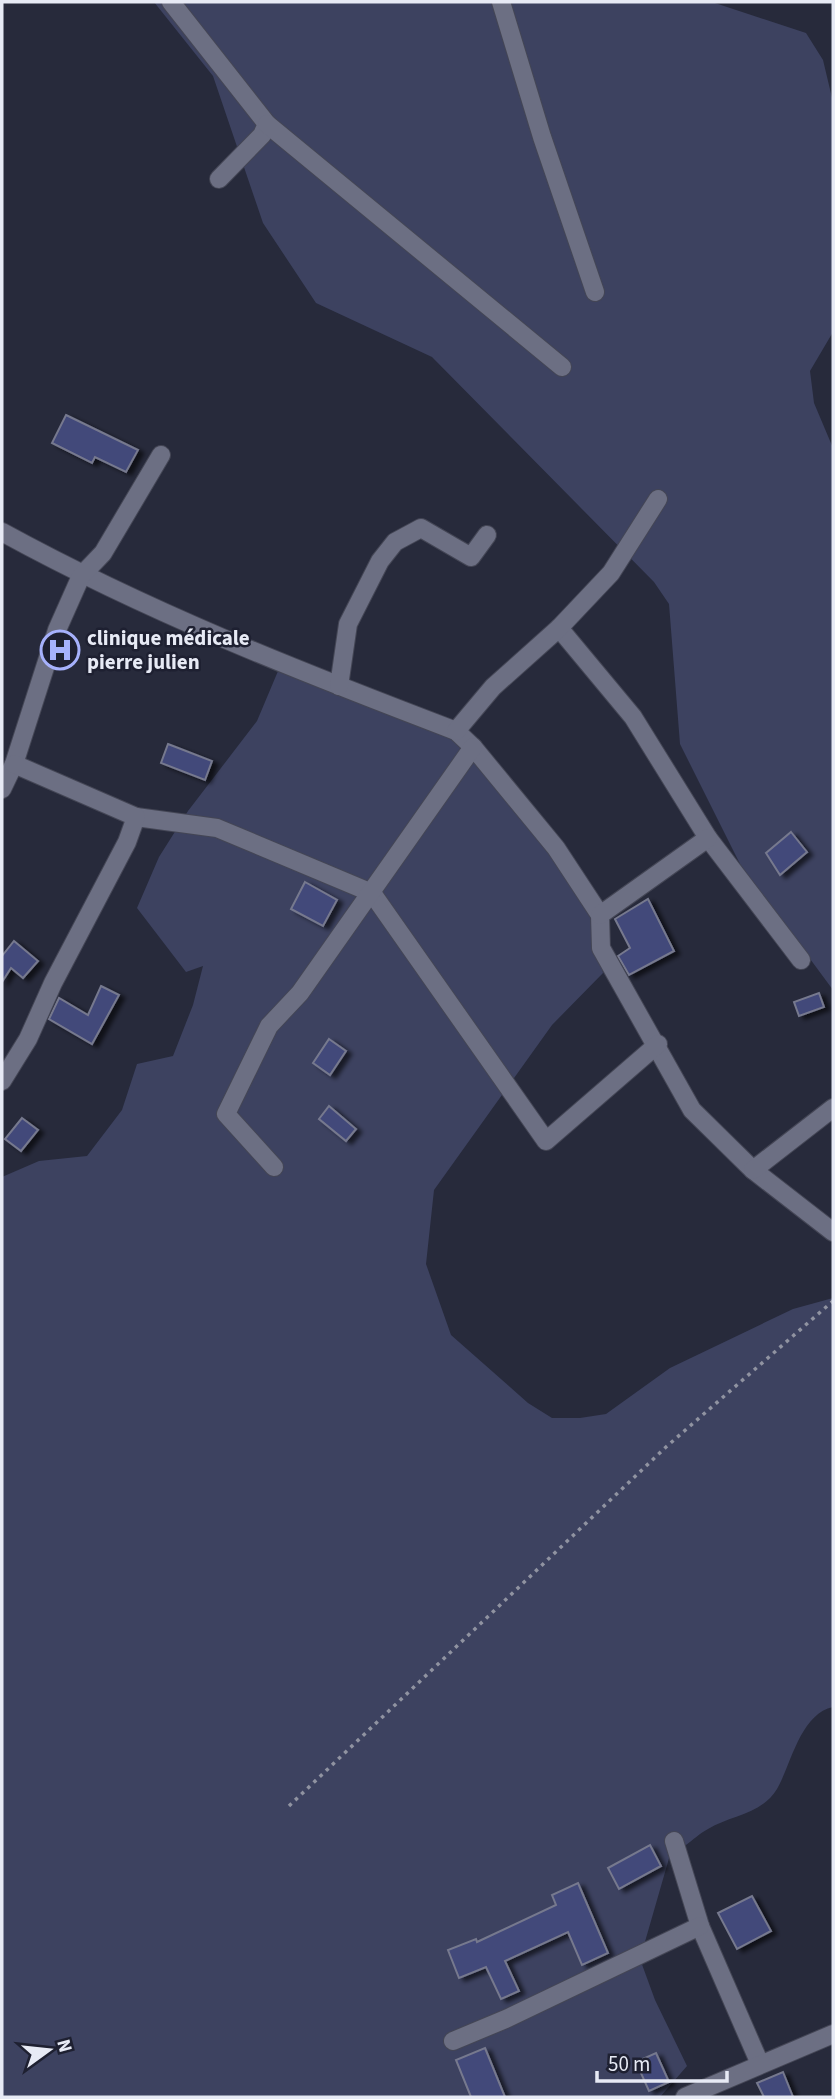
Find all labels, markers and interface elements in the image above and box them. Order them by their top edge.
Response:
place label: clinique médicale pierre julien [87,623,250,677]
hospital icon: clinique médicale pierre julien [39,629,81,671]
north arrow [14,2015,84,2085]
text: N [49,2036,79,2056]
scale bar [597,2039,726,2084]
text: 50 m [608,2049,650,2079]

